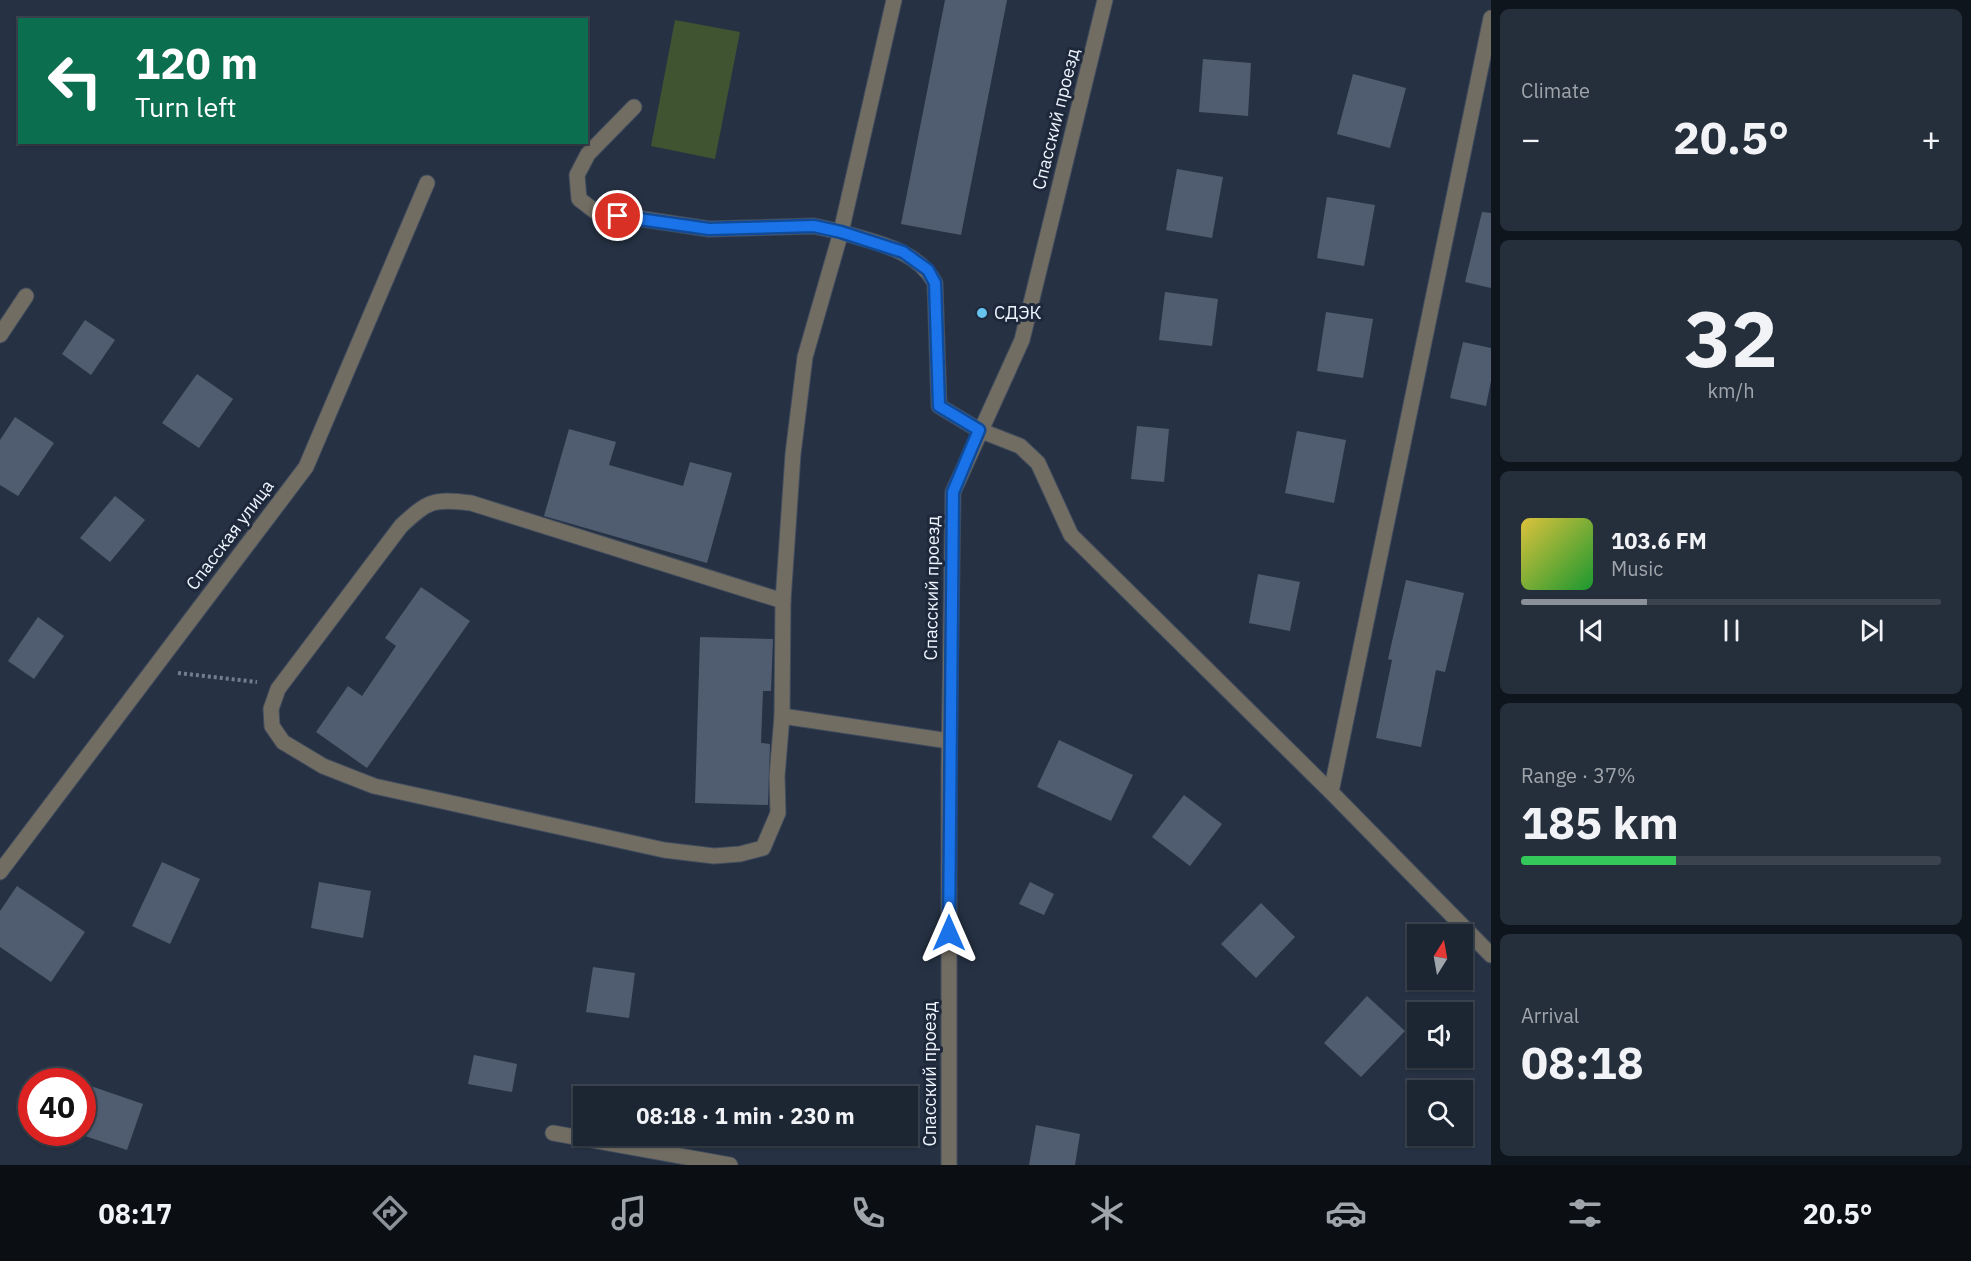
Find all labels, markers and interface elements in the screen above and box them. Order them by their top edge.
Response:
text: 120 m [135,36,258,91]
icon: left [36,42,114,120]
street label: Спасский проезд [1027,46,1084,192]
text: Climate [1521,77,1590,104]
text: Turn left [135,89,236,124]
text: 20.5° [1673,108,1789,166]
text: − [1521,117,1541,160]
text: + [1921,117,1941,160]
pin [592,190,643,241]
icon: arrive [601,199,634,232]
text: 32 [1684,287,1778,388]
place label: СДЭК [994,301,1042,324]
marker: СДЭК [975,306,989,320]
text: km/h [1707,377,1755,404]
street label: Спасская улица [181,475,279,594]
street label: Спасский проезд [919,515,944,661]
text: 103.6 FM [1611,526,1707,555]
text: Music [1611,555,1663,582]
icon: previous [1575,614,1608,647]
icon: pause [1715,614,1748,647]
icon: next [1855,614,1888,647]
text: Range · 37% [1521,762,1636,789]
text: 185 km [1521,793,1679,851]
position arrow [917,901,981,965]
north arrow [1407,924,1473,990]
map controls [1407,924,1473,1146]
street label: Спасский проезд [918,1001,941,1146]
button: sound [1407,1002,1473,1068]
text: Arrival [1521,1002,1579,1029]
text: 08:18 [1521,1033,1644,1091]
speed limit sign: 40 [18,1068,96,1146]
button: search [1407,1080,1473,1146]
text: 08:18 · 1 min · 230 m [636,1101,855,1130]
icon: directions [369,1192,411,1234]
icon: music [608,1192,650,1234]
icon: phone [847,1192,889,1234]
icon: climate [1086,1192,1128,1234]
icon: car [1325,1192,1367,1234]
icon: filters [1564,1192,1606,1234]
text: 08:17 [98,1196,172,1231]
text: 20.5° [1803,1196,1872,1231]

